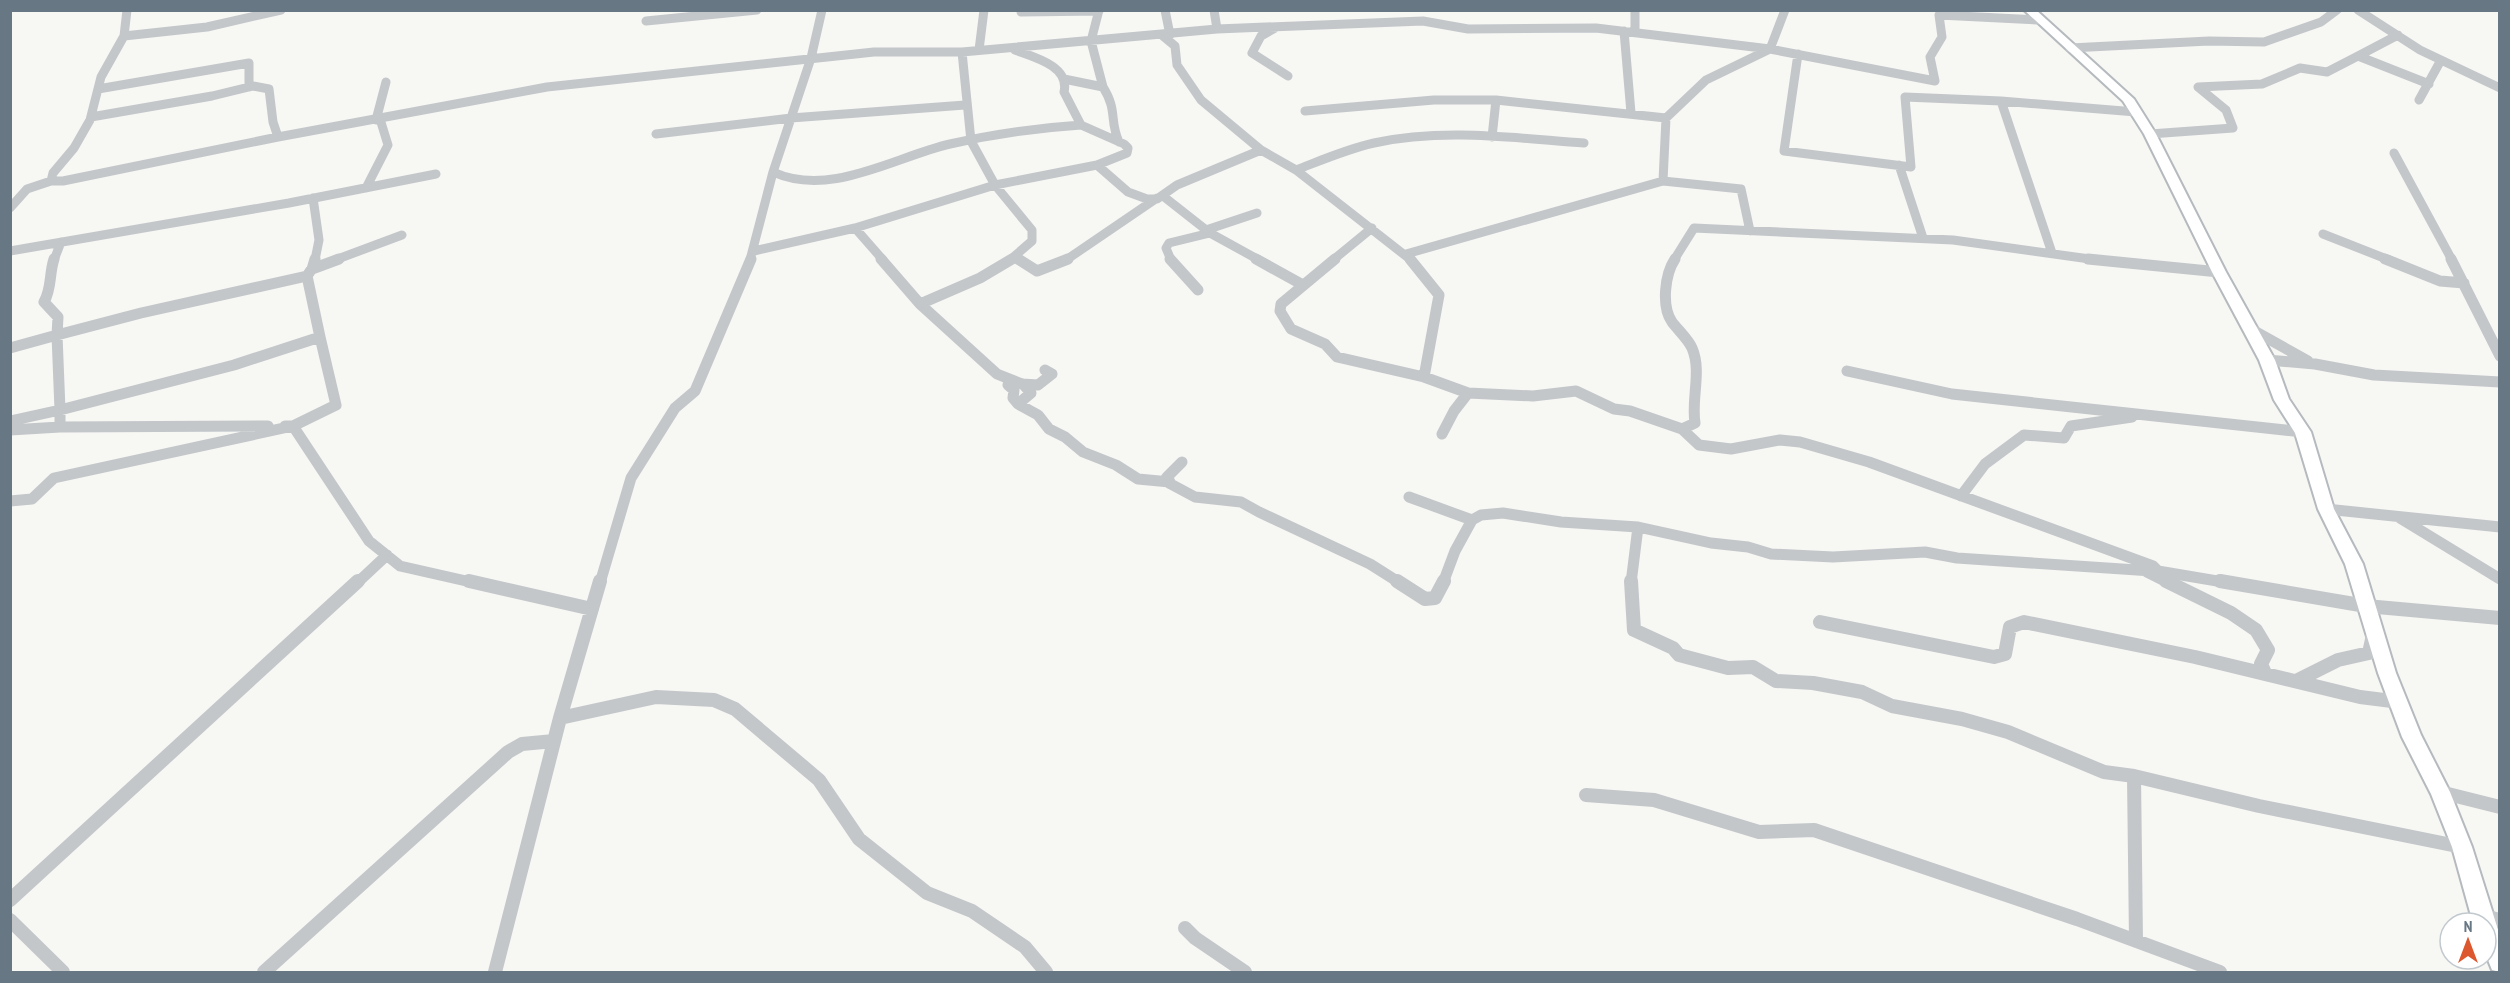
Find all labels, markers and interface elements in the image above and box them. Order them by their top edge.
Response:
north arrow [2438,911,2498,971]
text: N [2464,916,2472,936]

